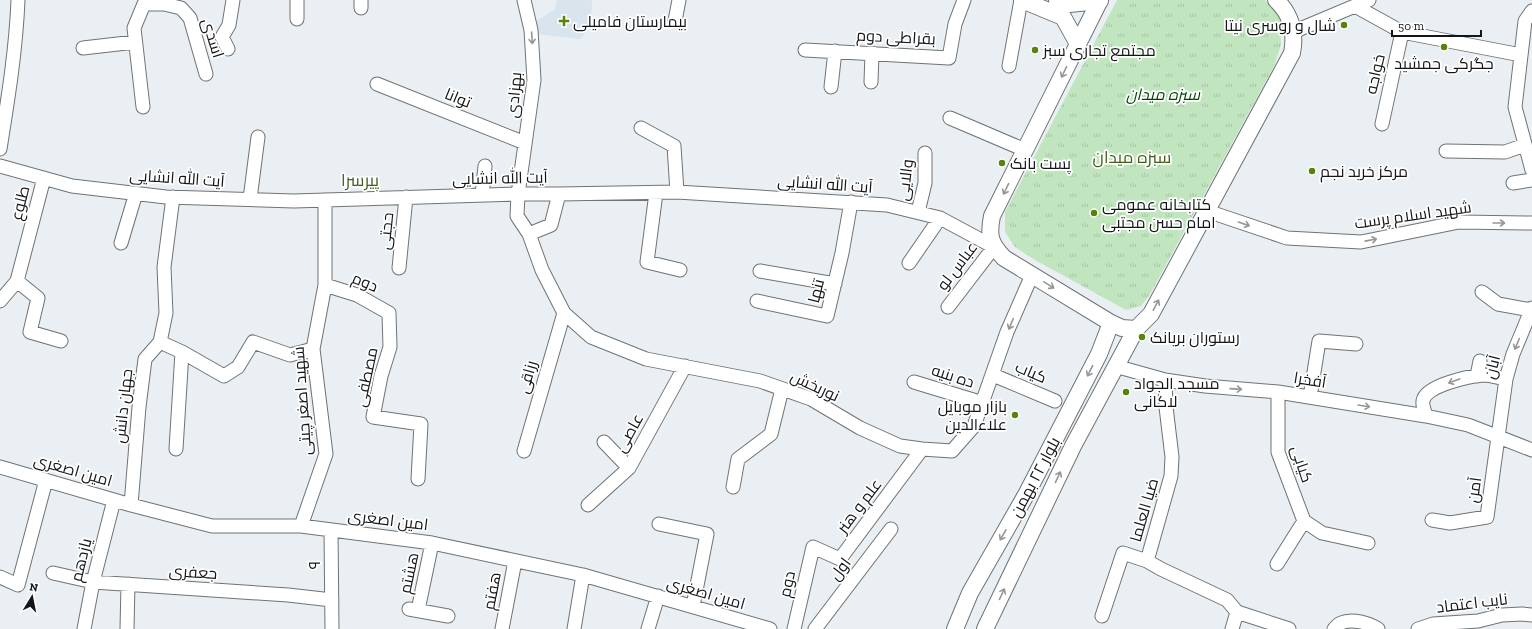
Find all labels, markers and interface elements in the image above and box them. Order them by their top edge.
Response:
place label: بیمارستان فامیلی [573,12,687,32]
scale bar [1392,12,1481,38]
marker: بیمارستان فامیلی [558,15,570,27]
street label: اسدی [197,16,228,60]
place label: شال و روسری نیتا [1224,16,1336,36]
text: 50 m [1398,19,1425,33]
marker: شال و روسری نیتا [1339,20,1349,30]
street label: بقراطی دوم [856,25,936,51]
one-way arrow [528,31,535,44]
place label: مجتمع تجاری سبز [1042,41,1156,62]
marker: جگرکی جمشید [1439,42,1449,52]
marker: مجتمع تجاری سبز [1030,45,1040,55]
street label: خواجه [1361,52,1389,96]
place label: جگرکی جمشید [1394,54,1494,74]
one-way arrow [1060,66,1067,78]
street label: بهزادی [503,71,526,119]
street label: توانا [442,84,475,112]
park label: سبزه میدان [1126,85,1201,104]
district label: سبزه میدان [1093,147,1171,168]
place label: پست بانک [1010,154,1072,175]
street label: والایی [893,158,918,202]
marker: پست بانک [997,158,1007,168]
place label: مرکز خرید نجم [1320,162,1408,183]
street label: آیت الله انشایی [129,164,226,192]
marker: مرکز خرید نجم [1307,166,1317,176]
street label: آیت الله انشایی [452,167,549,189]
district label: پیرسرا [341,170,379,192]
street label: آیت الله انشایی [777,170,874,198]
one-way arrow [1002,182,1009,194]
street label: طلوع [7,184,35,223]
place label: کتابخانه عمومی امام حسن مجتبی [1102,195,1216,234]
street label: شهید اسلام پرست [1353,197,1473,235]
marker: کتابخانه عمومی امام حسن مجتبی [1089,208,1099,218]
street label: حجتی [375,211,398,251]
one-way arrow [1492,219,1505,227]
one-way arrow [1237,220,1249,228]
one-way arrow [1364,235,1377,243]
street label: عباس لو [933,238,982,295]
street label: دوم [348,268,381,298]
street label: تنها [804,276,829,305]
one-way arrow [1043,282,1055,290]
one-way arrow [1152,300,1160,312]
one-way arrow [1007,317,1014,329]
place label: رستوران بریانک [1150,328,1240,348]
marker: رستوران بریانک [1137,332,1147,342]
one-way arrow [1513,338,1520,350]
street label: شهید اصغر چیتی [289,346,317,456]
street label: مصطفی [350,346,383,409]
street label: آبان [1480,352,1505,381]
street label: کیاب [1013,357,1049,387]
street label: رزاقی [513,358,542,396]
street label: ده بنیه [929,360,977,392]
one-way arrow [1086,365,1094,377]
street label: نوربخش [787,366,842,406]
street label: جهان دانش [110,368,137,444]
street label: آفخرا [1292,368,1328,392]
place label: مسجد الجواد لاکانی [1134,374,1220,412]
one-way arrow [1448,378,1461,385]
one-way arrow [1229,385,1242,392]
marker: مسجد الجواد لاکانی [1121,387,1131,397]
place label: بازار موبایل علاءالدین [938,397,1007,435]
one-way arrow [1358,402,1371,410]
street label: عاصی [611,410,648,456]
marker: بازار موبایل علاءالدین [1010,410,1020,420]
street label: بلوار ۲۲ بهمن [1006,434,1065,521]
street label: کیابی [1286,443,1317,485]
street label: امین اصغری [31,450,114,491]
one-way arrow [1055,471,1062,483]
street label: علم و هنر [832,475,887,539]
street label: آمن [1463,475,1486,504]
street label: ضیا العلما [1126,476,1162,544]
street label: امین اصغری [347,506,429,535]
one-way arrow [998,529,1006,541]
street label: یازدهم [66,536,98,584]
street label: هشتم [395,551,425,596]
street label: اول [825,554,856,585]
street label: جعفری [168,561,218,584]
street label: ۹ [305,561,324,569]
street label: دوم [775,569,801,599]
street label: هفتم [479,570,507,612]
street label: امین اصغری [664,573,747,614]
north arrow [12,577,52,617]
text: N [28,581,40,595]
one-way arrow [999,588,1006,600]
street label: نایب اعتماد [1435,589,1509,617]

